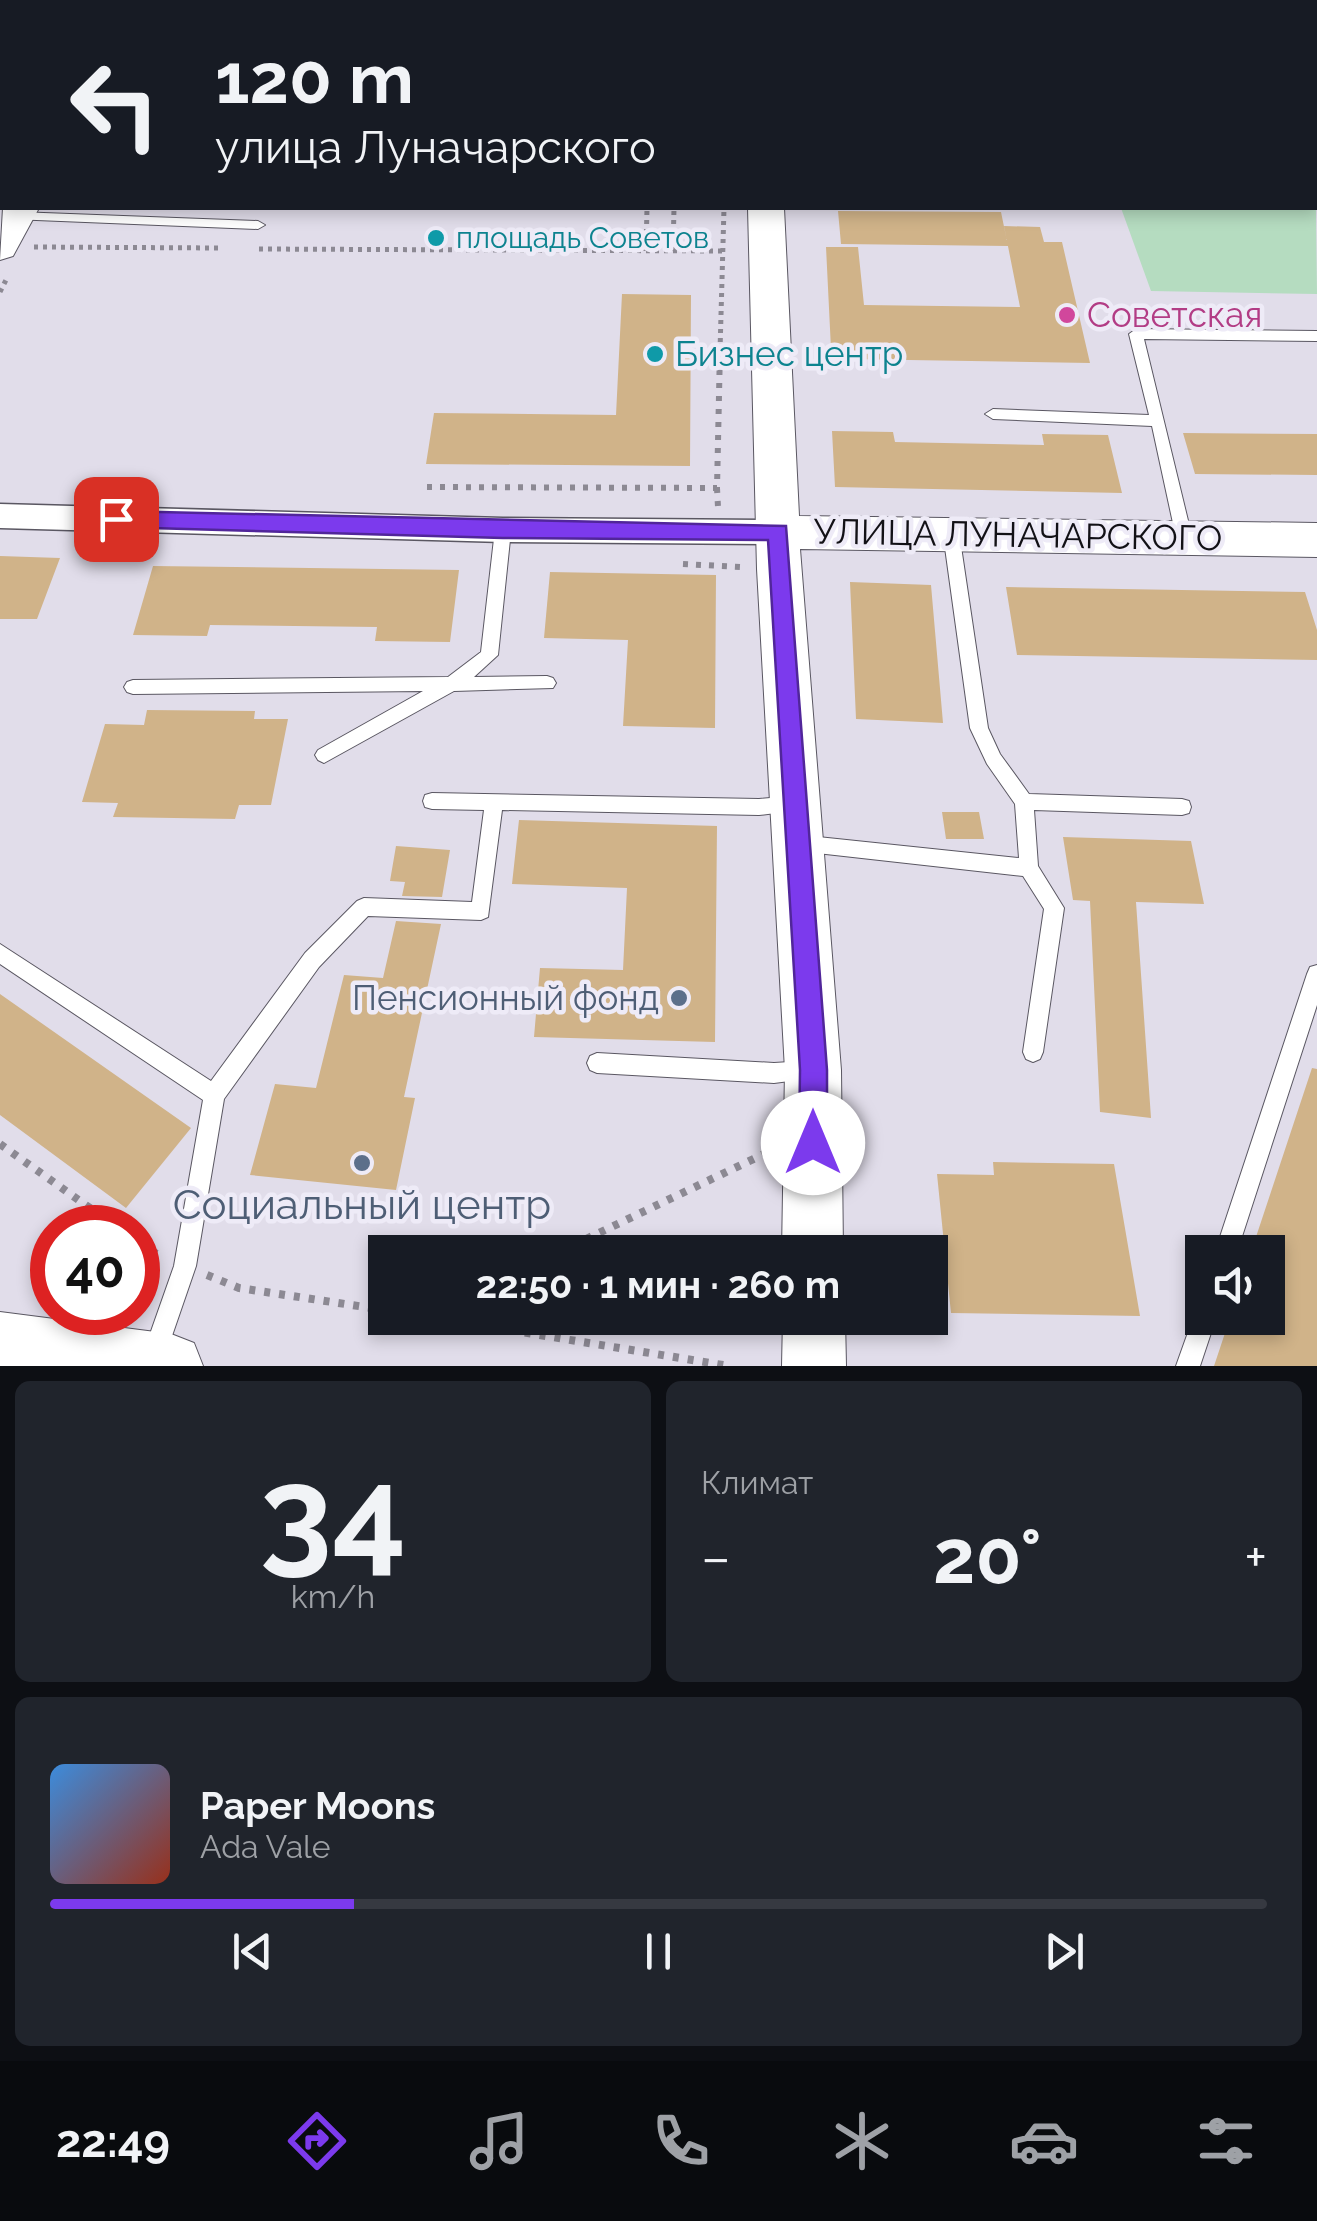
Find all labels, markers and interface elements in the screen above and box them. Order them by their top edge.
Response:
text: 120 m [215,37,414,119]
icon: left [50,40,180,170]
text: улица Луначарского [215,121,656,174]
place label: площадь Советов [456,220,709,255]
marker: площадь Советов [425,227,447,249]
place label: Советская [1087,294,1262,335]
marker: Советская [1056,304,1078,326]
place label: Бизнес центр [675,333,903,374]
marker: Бизнес центр [644,343,666,365]
pin [74,477,159,562]
icon: arrive [89,492,144,547]
street label: УЛИЦА ЛУНАЧАРСКОГО [813,510,1223,559]
place label: Пенсионный фонд [352,977,659,1018]
marker: Пенсионный фонд [668,987,690,1009]
position arrow [761,1091,865,1195]
marker: Социальный центр [351,1152,373,1174]
place label: Социальный центр [173,1180,551,1229]
speed limit sign: 40 [30,1205,160,1335]
map controls [1185,1235,1285,1335]
button: sound [1185,1235,1285,1335]
text: 22:50 · 1 мин · 260 m [476,1262,840,1307]
text: 34 [260,1437,406,1589]
text: Климат [701,1464,813,1501]
text: 20° [933,1512,1042,1601]
text: − [701,1525,731,1590]
text: + [1244,1525,1267,1590]
text: km/h [291,1578,375,1615]
text: Paper Moons [200,1783,435,1828]
text: Ada Vale [200,1828,331,1865]
icon: previous [225,1924,280,1979]
icon: pause [631,1924,686,1979]
icon: next [1037,1924,1092,1979]
icon: directions [282,2106,352,2176]
icon: music [464,2106,534,2176]
icon: phone [646,2106,716,2176]
icon: climate [827,2106,897,2176]
icon: car [1009,2106,1079,2176]
icon: filters [1191,2106,1261,2176]
text: 22:49 [56,2115,170,2168]

